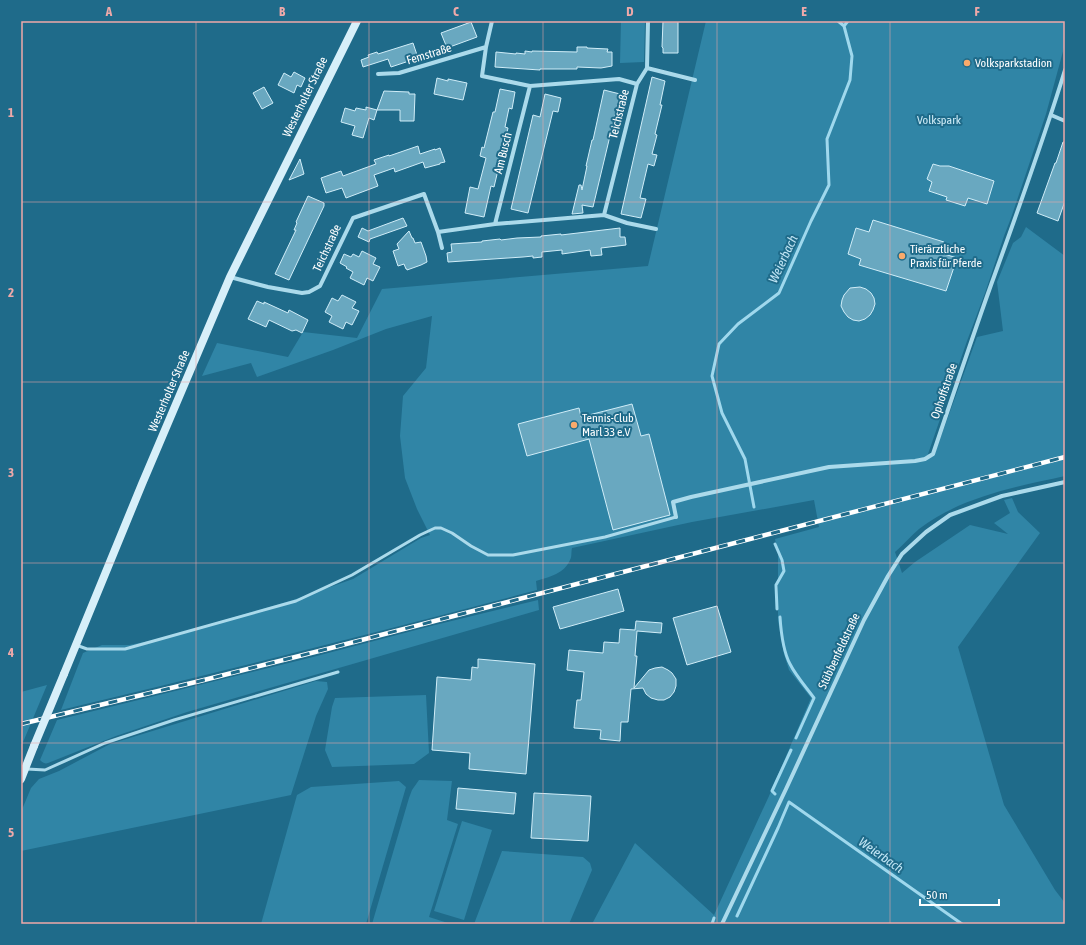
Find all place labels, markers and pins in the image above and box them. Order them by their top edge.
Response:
place label: Volksparkstadion [975,56,1052,70]
marker: Volksparkstadion [962,58,972,68]
place label: Tierärztliche Praxis für Pferde [910,242,982,270]
marker: Tierärztliche Praxis für Pferde [897,251,907,261]
place label: Tennis-Club Marl 33 e.V [582,411,634,439]
marker: Tennis-Club Marl 33 e.V [569,420,579,430]

